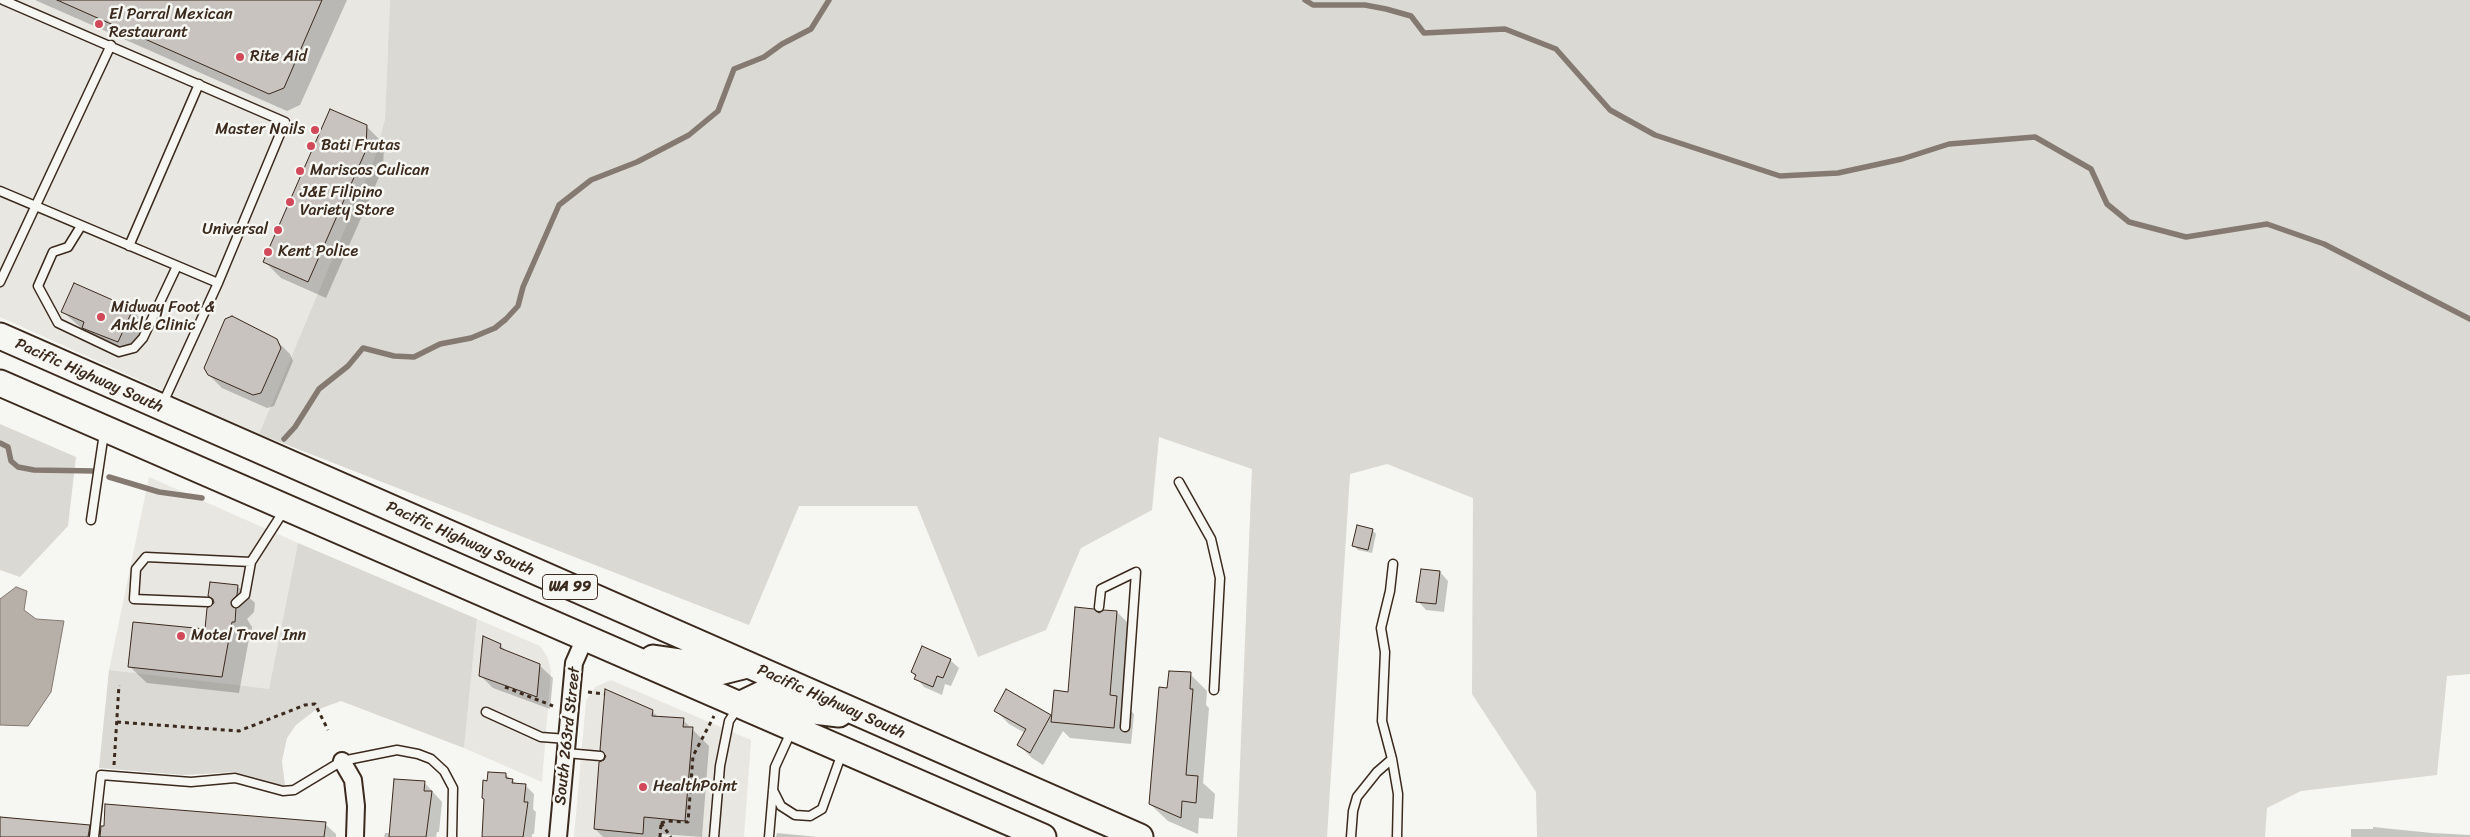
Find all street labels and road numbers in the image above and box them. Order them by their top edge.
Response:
street label: Pacific Highway South [12,335,166,417]
street label: Pacific Highway South [383,498,537,580]
road number: WA 99 [542,574,598,600]
street label: Pacific Highway South [754,661,908,743]
street label: South 263rd Street [551,666,585,806]

